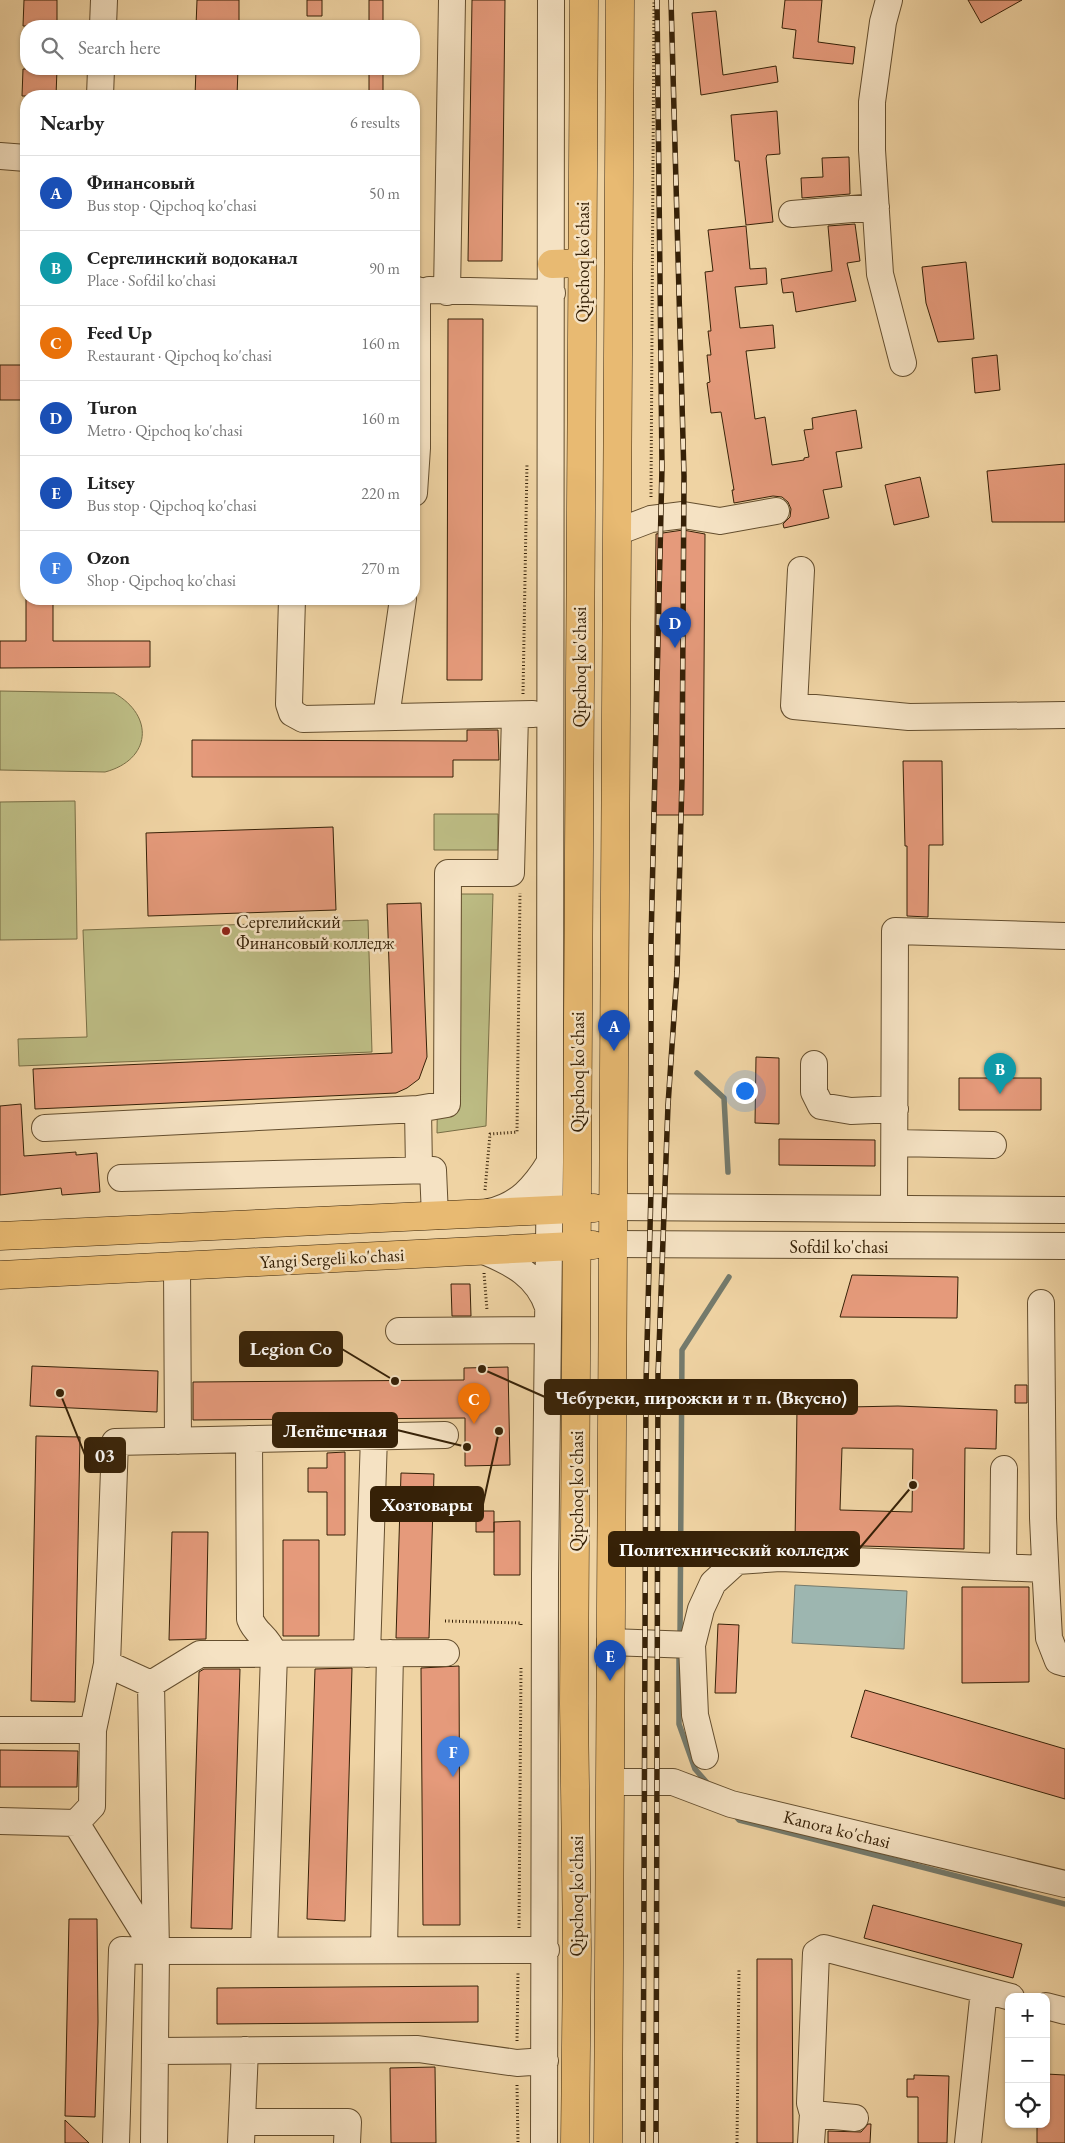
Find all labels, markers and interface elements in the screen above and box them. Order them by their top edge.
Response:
search box [20,20,420,75]
icon: search [38,34,66,62]
text: Search here [78,35,160,60]
text: Nearby [40,109,104,136]
text: 6 results [350,112,400,133]
text: Финансовый [87,170,195,195]
text: A [50,183,62,204]
text: 50 m [369,183,400,204]
text: Bus stop · Qipchoq ko'chasi [87,195,257,216]
street label: Qipchoq ko'chasi [571,201,594,322]
text: Сергелинский водоканал [87,245,298,270]
text: B [51,258,61,279]
text: 90 m [369,258,400,279]
text: Place · Sofdil ko'chasi [87,270,216,291]
text: Feed Up [87,320,152,345]
text: C [50,333,62,354]
text: 160 m [361,333,400,354]
text: Restaurant · Qipchoq ko'chasi [87,345,272,366]
text: Turon [87,395,137,420]
text: D [50,408,62,429]
text: 160 m [361,408,400,429]
text: Metro · Qipchoq ko'chasi [87,420,243,441]
text: Litsey [87,470,135,495]
text: E [51,483,61,504]
text: 220 m [361,483,400,504]
text: Bus stop · Qipchoq ko'chasi [87,495,257,516]
text: Ozon [87,545,130,570]
text: F [52,558,60,579]
text: 270 m [361,558,400,579]
text: Shop · Qipchoq ko'chasi [87,570,236,591]
street label: Qipchoq ko'chasi [568,606,591,727]
pin: D [659,607,691,648]
place label: Сергелийский Финансовый колледж [236,910,395,954]
marker: Сергелийский Финансовый колледж [220,925,232,937]
pin: A [598,1010,630,1051]
street label: Qipchoq ko'chasi [566,1011,589,1132]
pin: B [984,1053,1016,1094]
your location [732,1078,758,1104]
street label: Sofdil ko'chasi [790,1235,889,1258]
street label: Yangi Sergeli ko'chasi [259,1243,405,1273]
callout: Legion Co [240,1332,342,1366]
text: Legion Co [250,1336,333,1361]
callout: Чебуреки, пирожки и т п. (Вкусно) [545,1380,857,1414]
pin: C [458,1383,490,1424]
text: Чебуреки, пирожки и т п. (Вкусно) [555,1385,847,1410]
callout: Лепёшечная [273,1413,397,1447]
text: Лепёшечная [283,1418,387,1443]
street label: Qipchoq ko'chasi [565,1430,588,1551]
callout: 03 [85,1438,125,1472]
text: 03 [95,1443,115,1468]
callout: Хозтовары [371,1487,483,1521]
text: Хозтовары [380,1492,473,1517]
callout: Политехнический колледж [609,1532,859,1566]
text: Политехнический колледж [619,1537,850,1562]
pin: E [594,1640,626,1681]
pin: F [437,1736,469,1777]
street label: Kanora ko'chasi [781,1805,894,1854]
street label: Qipchoq ko'chasi [565,1835,588,1956]
map controls [1005,1993,1050,2128]
button: + [1005,1993,1050,2038]
button: − [1005,2038,1050,2083]
button: locate [1005,2083,1050,2128]

